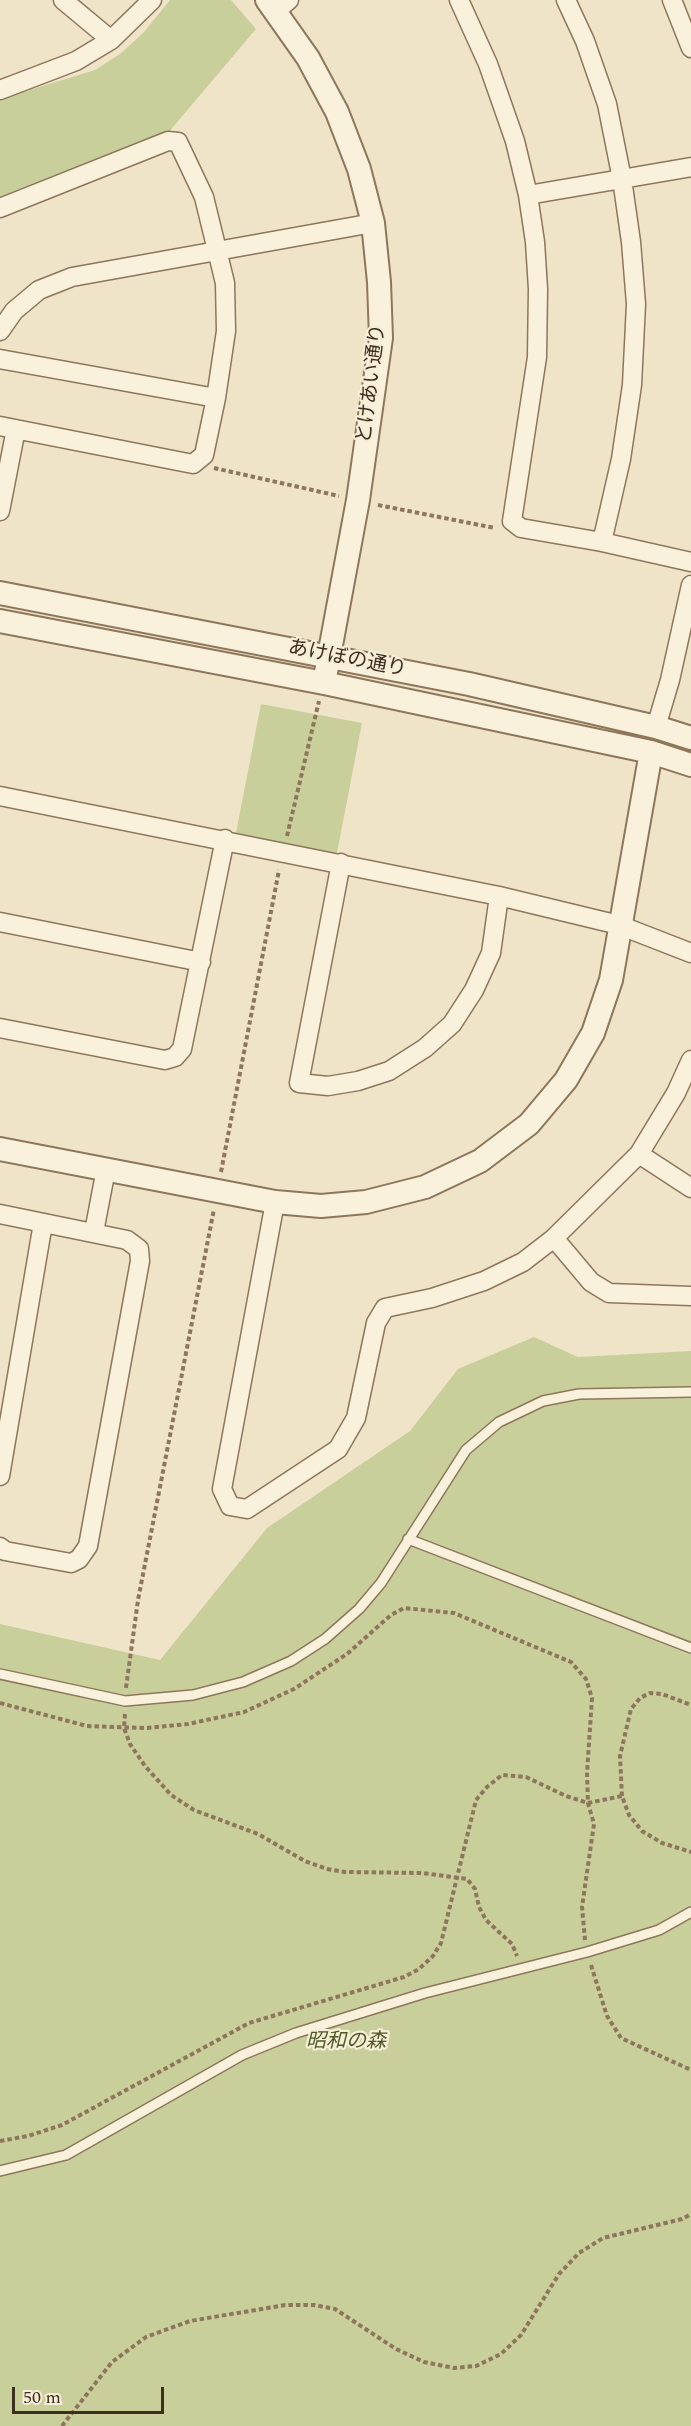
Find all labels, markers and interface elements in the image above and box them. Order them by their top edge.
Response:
street label: とけあい通り [354,323,392,445]
street label: あけぼの通り [286,637,408,683]
park label: 昭和の森 [306,2031,386,2055]
scale bar [15,2375,166,2413]
text: 50 m [23,2384,61,2411]

